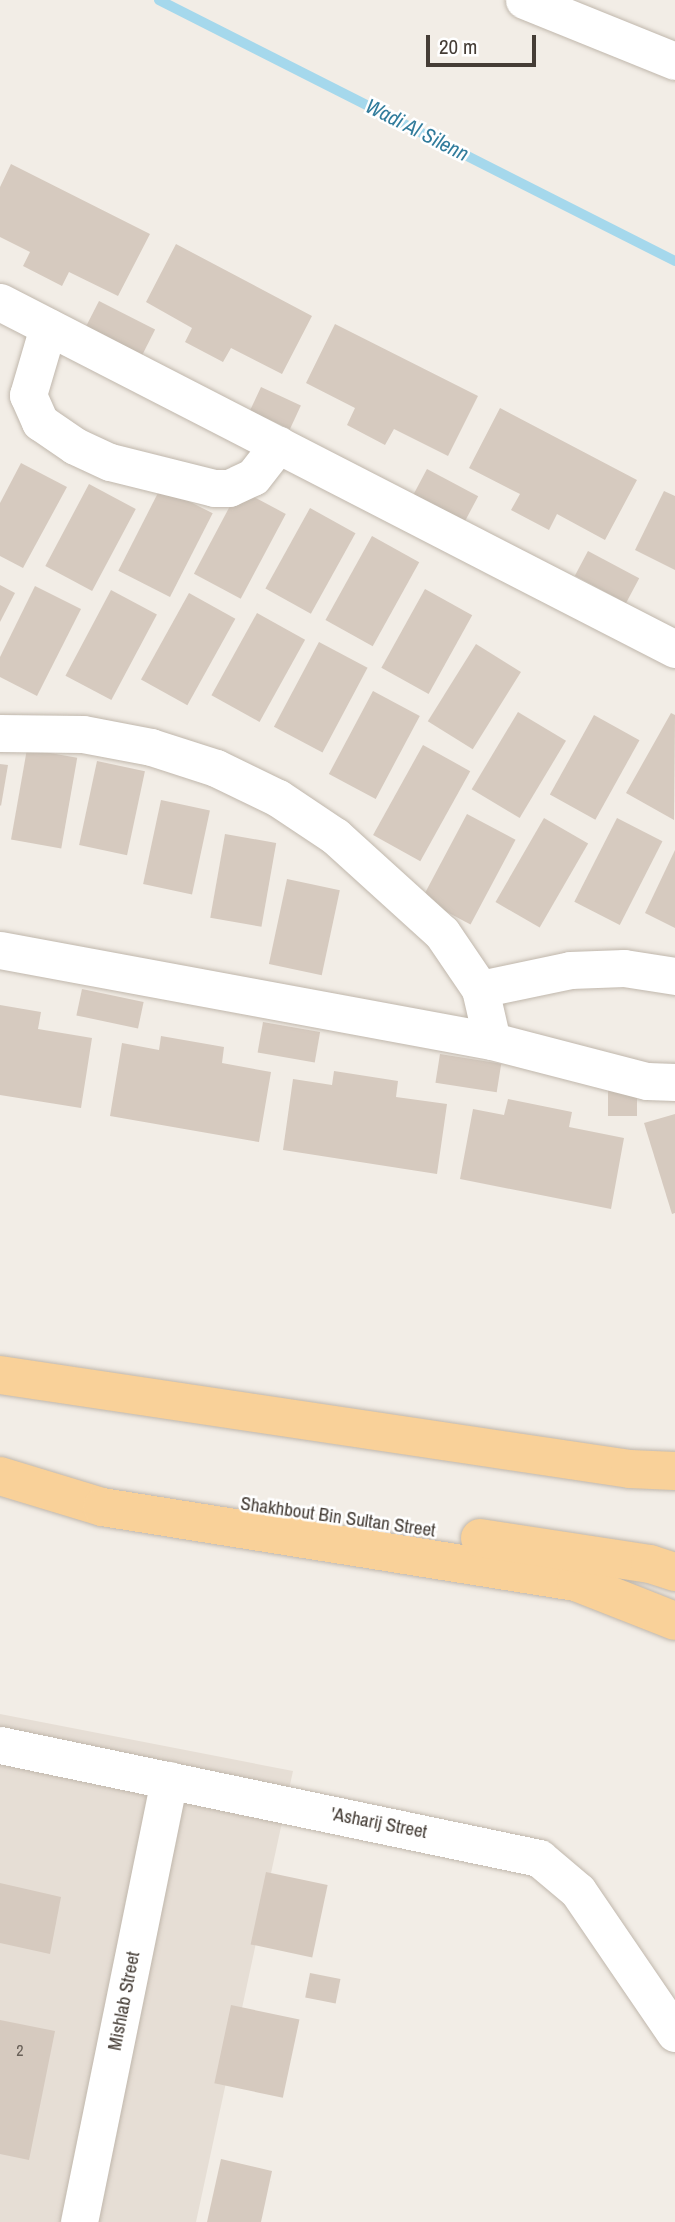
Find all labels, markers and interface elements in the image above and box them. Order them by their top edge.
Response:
scale bar [430,21,540,65]
text: 20 m [439,32,477,61]
water label: Wadi Al Silenn [361,93,473,167]
street label: Shakhbout Bin Sultan Street [239,1492,437,1542]
street label: 'Asharij Street [329,1803,429,1843]
street label: Mishlab Street [103,1950,145,2052]
house number: 2 [16,2040,24,2060]

